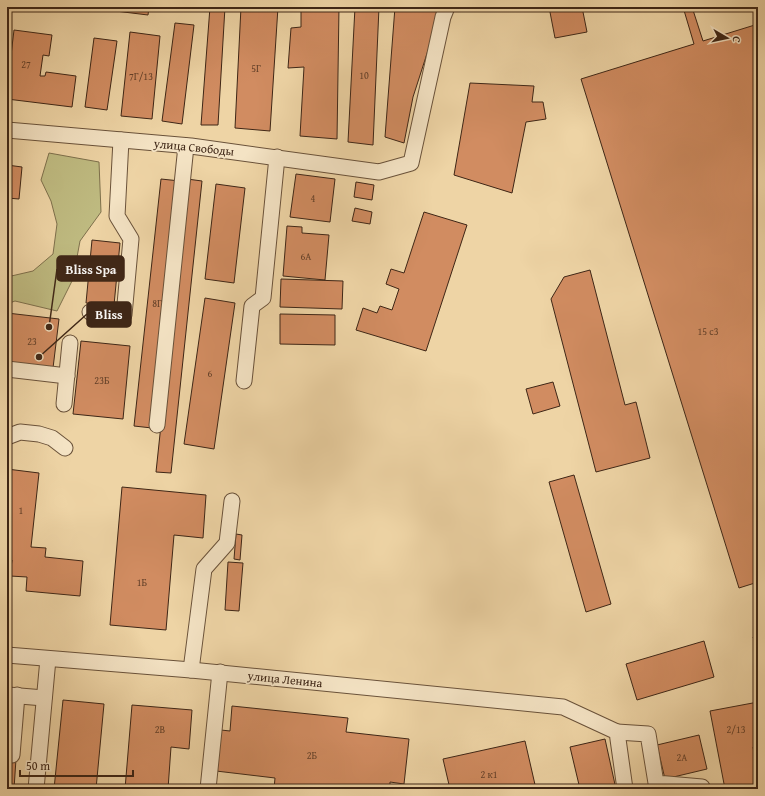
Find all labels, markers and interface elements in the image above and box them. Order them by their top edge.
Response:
north arrow [707,18,747,58]
text: С [728,35,745,44]
house number: 27 [21,57,31,72]
house number: 5Г [251,61,261,76]
house number: 10 [359,68,369,83]
house number: 7Г/13 [129,69,153,84]
street label: улица Свободы [152,134,236,160]
house number: 4 [311,191,316,206]
house number: 6А [301,249,311,264]
callout: Bliss Spa [57,256,124,281]
text: Bliss Spa [65,260,117,279]
house number: 8Г [152,296,162,311]
callout: Bliss [87,302,131,327]
text: Bliss [95,305,123,324]
house number: 15 с3 [697,324,719,339]
house number: 23 [27,334,37,349]
house number: 6 [208,366,213,381]
house number: 23Б [94,373,110,388]
house number: 1 [19,503,24,518]
house number: 1Б [137,575,148,590]
street label: улица Ленина [246,667,323,691]
house number: 2В [155,722,166,737]
house number: 2/13 [726,722,746,737]
house number: 2Б [307,748,318,763]
house number: 2А [677,750,687,765]
scale bar [20,752,133,778]
text: 50 m [26,757,50,774]
house number: 2 к1 [480,767,498,782]

